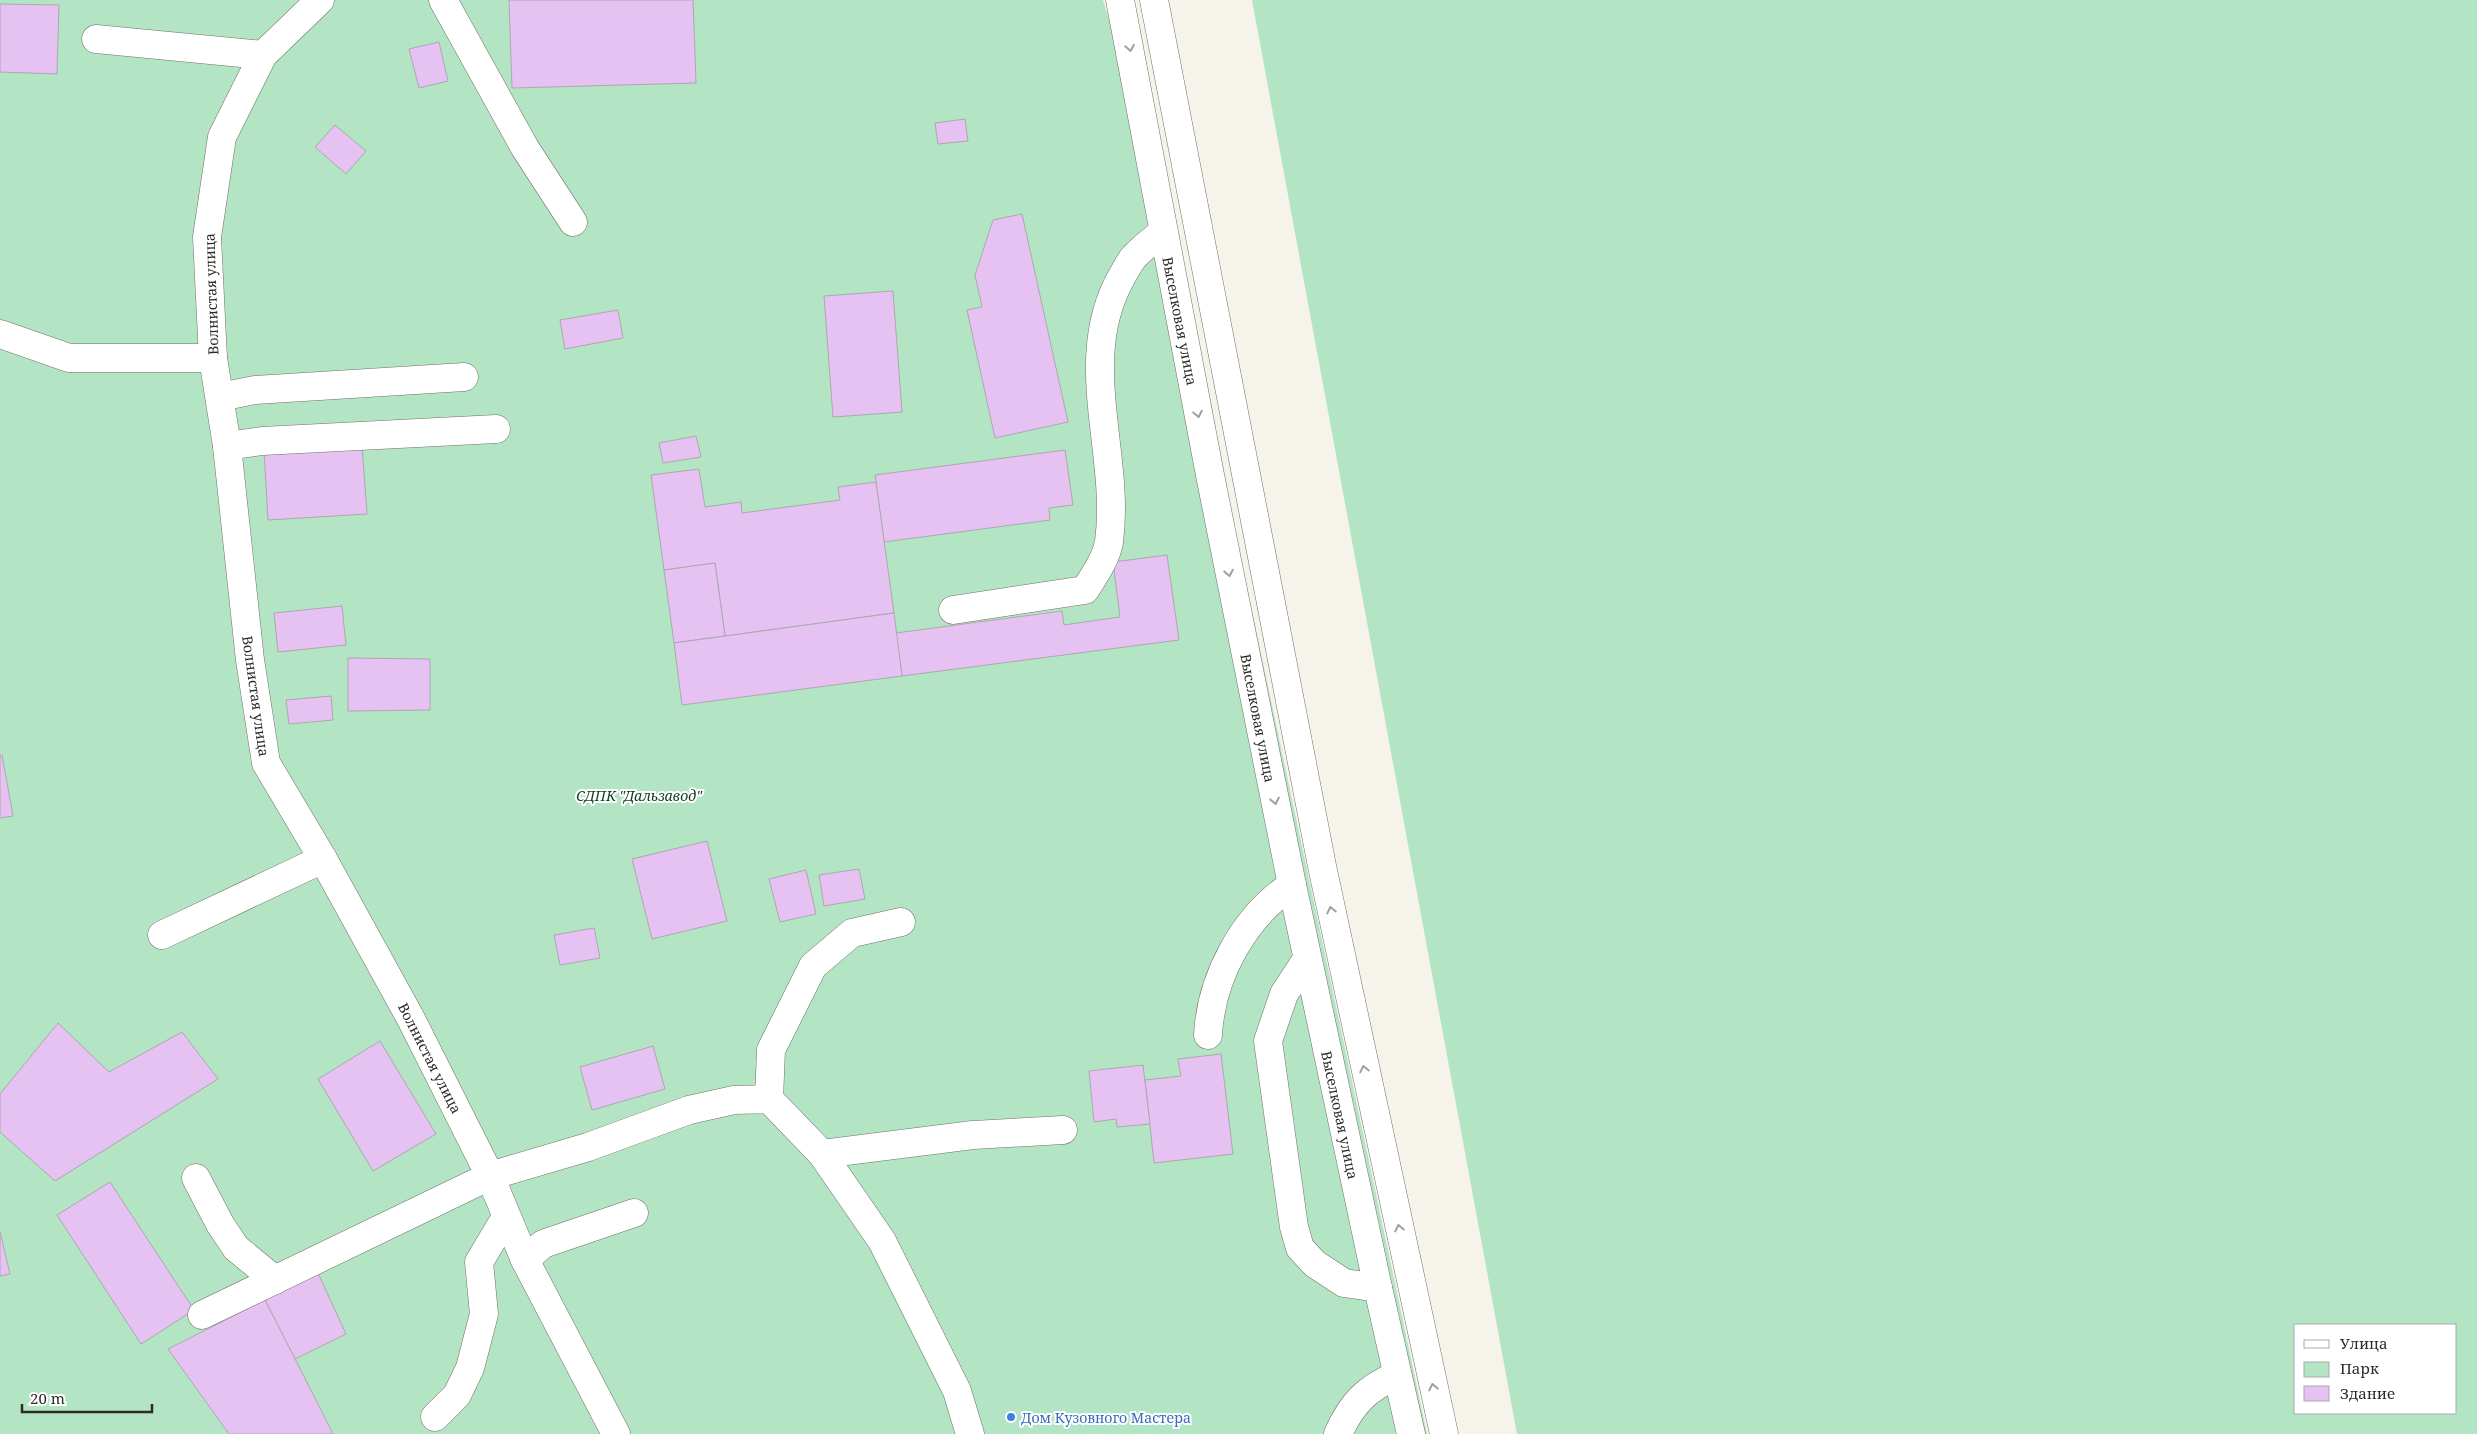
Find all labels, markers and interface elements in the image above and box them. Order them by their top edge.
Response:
one-way arrow [1124,43,1134,52]
street label: Волнистая улица [199,233,223,355]
street label: Выселковая улица [1158,255,1202,387]
one-way arrow [1192,410,1202,418]
one-way arrow [1224,569,1234,578]
street label: Волнистая улица [238,634,274,758]
street label: Выселковая улица [1236,652,1280,784]
park label: СДПК "Дальзавод" [576,786,703,805]
one-way arrow [1269,797,1280,806]
one-way arrow [1326,905,1337,914]
street label: Волнистая улица [394,999,466,1117]
street label: Выселковая улица [1317,1049,1363,1181]
one-way arrow [1359,1065,1370,1073]
one-way arrow [1394,1223,1405,1232]
legend [2294,1324,2457,1414]
text: Улица [2340,1333,2388,1353]
text: Парк [2340,1358,2379,1378]
scale bar [22,1382,152,1414]
one-way arrow [1429,1382,1439,1391]
text: Здание [2340,1383,2395,1403]
text: 20 m [30,1388,65,1408]
place label: Дом Кузовного Мастера [1021,1408,1191,1427]
marker: Дом Кузовного Мастера [1005,1411,1017,1423]

